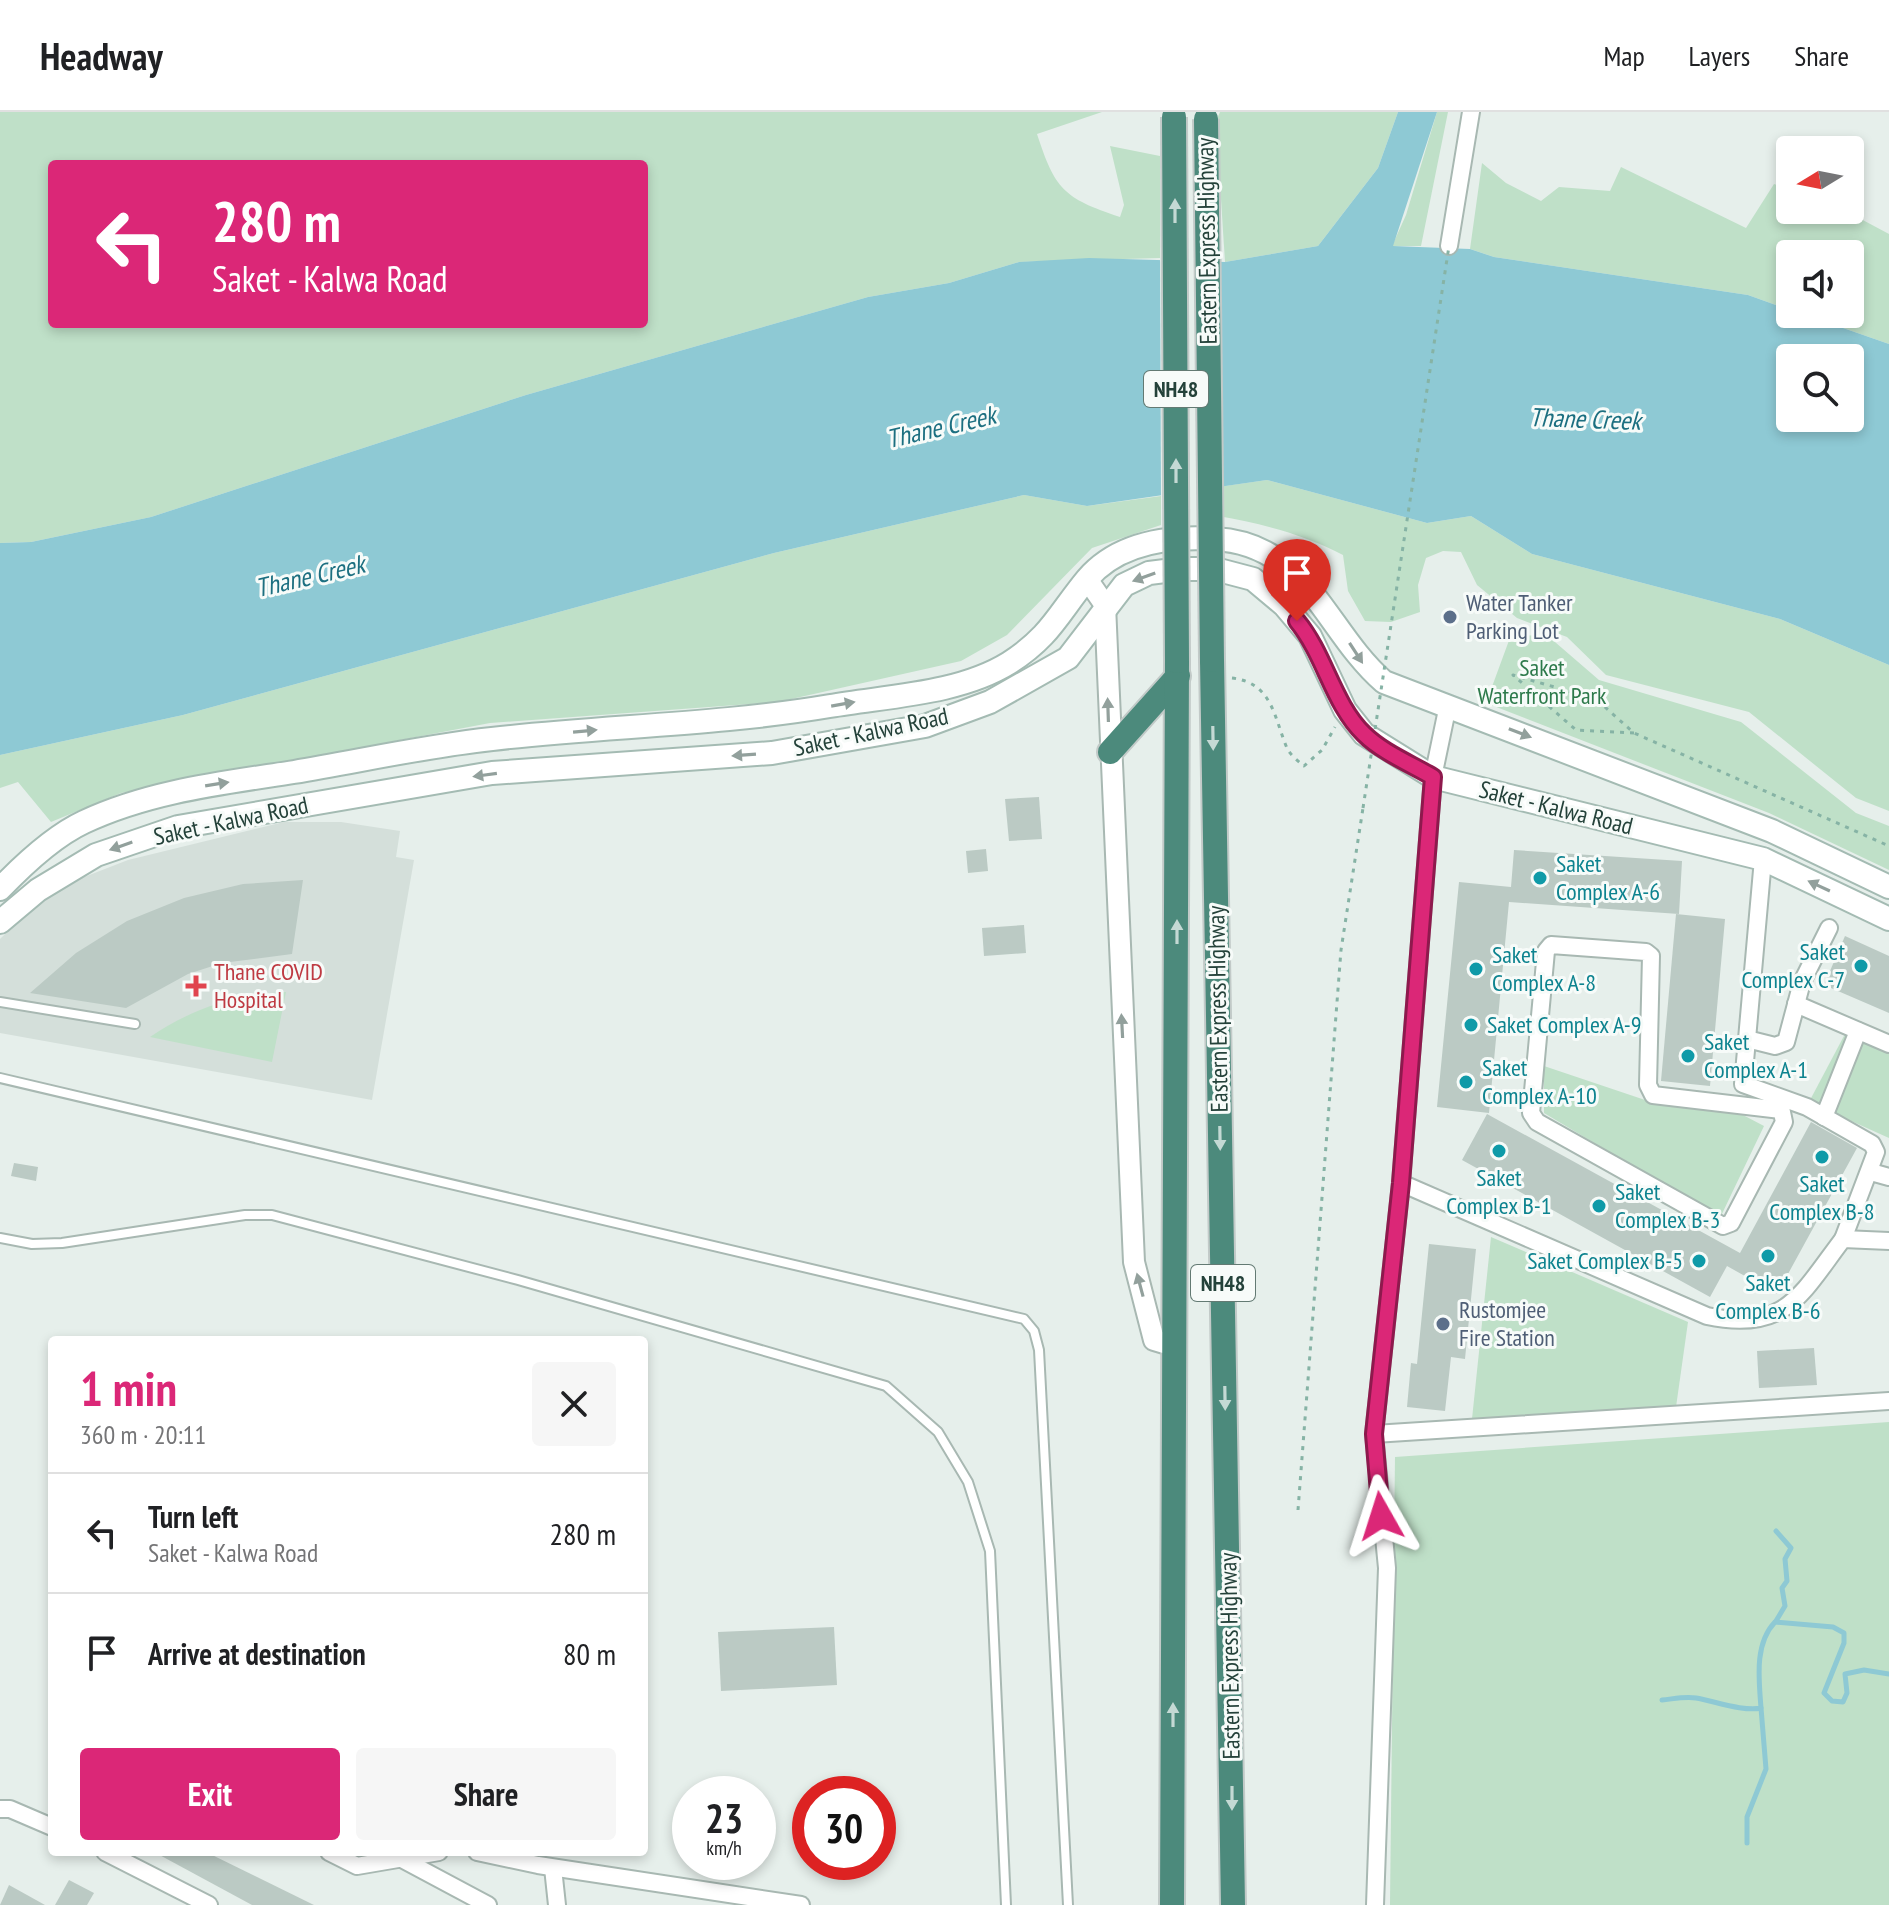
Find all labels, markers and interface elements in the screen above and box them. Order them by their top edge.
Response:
text: Headway [40,31,163,80]
text: Map [1603,37,1645,74]
text: Layers [1689,37,1750,74]
text: Share [1794,37,1849,74]
north arrow [1776,136,1864,224]
map controls [1776,136,1864,432]
street label: Eastern Express Highway [1189,137,1224,345]
text: 280 m [212,185,341,257]
icon: left [80,192,184,296]
one-way arrow [1168,198,1181,223]
button: sound [1776,240,1864,328]
text: Saket - Kalwa Road [212,255,448,302]
button: search [1776,344,1864,432]
road number: NH48 [1144,371,1208,407]
water label: Thane Creek [883,397,1002,455]
water label: Thane Creek [1529,400,1644,437]
one-way arrow [1170,458,1182,483]
pin [1263,539,1331,621]
water label: Thane Creek [252,546,371,604]
icon: arrive [1275,551,1319,595]
one-way arrow [1132,571,1156,584]
place label: Water Tanker Parking Lot [1466,587,1573,646]
marker: Water Tanker Parking Lot [1441,608,1459,626]
one-way arrow [1349,642,1363,664]
park label: Saket Waterfront Park [1478,652,1607,711]
one-way arrow [831,697,856,709]
one-way arrow [1102,697,1115,722]
street label: Saket - Kalwa Road [791,700,951,763]
one-way arrow [572,725,597,738]
one-way arrow [1206,726,1219,751]
one-way arrow [1508,727,1532,740]
one-way arrow [731,749,756,762]
one-way arrow [472,769,497,782]
street label: Saket - Kalwa Road [1476,773,1636,842]
one-way arrow [204,778,229,790]
street label: Saket - Kalwa Road [151,789,311,852]
one-way arrow [109,841,133,853]
place label: Saket Complex A-6 [1556,848,1660,907]
marker: Saket Complex A-6 [1531,869,1549,887]
one-way arrow [1807,879,1830,893]
street label: Eastern Express Highway [1200,905,1235,1113]
one-way arrow [1171,919,1183,944]
place label: Saket Complex C-7 [1741,936,1845,995]
place label: Saket Complex A-8 [1492,939,1596,998]
place label: Thane COVID Hospital [214,956,323,1015]
marker: Saket Complex C-7 [1852,957,1870,975]
marker: Saket Complex A-8 [1467,960,1485,978]
marker: Thane COVID Hospital [185,975,207,997]
place label: Saket Complex A-9 [1487,1009,1642,1040]
one-way arrow [1116,1013,1129,1038]
marker: Saket Complex A-9 [1462,1016,1480,1034]
place label: Saket Complex A-1 [1704,1026,1808,1085]
marker: Saket Complex A-1 [1679,1047,1697,1065]
place label: Saket Complex A-10 [1482,1052,1597,1111]
marker: Saket Complex A-10 [1457,1073,1475,1091]
one-way arrow [1214,1126,1226,1151]
marker: Saket Complex B-1 [1490,1142,1508,1160]
marker: Saket Complex B-8 [1813,1148,1831,1166]
place label: Saket Complex B-1 [1446,1162,1552,1221]
place label: Saket Complex B-8 [1769,1168,1875,1227]
place label: Saket Complex B-3 [1615,1176,1720,1235]
marker: Saket Complex B-3 [1590,1197,1608,1215]
place label: Saket Complex B-5 [1527,1245,1683,1276]
marker: Saket Complex B-6 [1759,1247,1777,1265]
marker: Saket Complex B-5 [1690,1252,1708,1270]
road number: NH48 [1191,1265,1255,1301]
place label: Saket Complex B-6 [1715,1267,1821,1326]
one-way arrow [1133,1272,1145,1297]
place label: Rustomjee Fire Station [1459,1294,1555,1353]
marker: Rustomjee Fire Station [1434,1315,1452,1333]
text: 1 min [80,1357,177,1419]
button: close [532,1362,616,1446]
one-way arrow [1219,1386,1231,1411]
text: 360 m · 20:11 [80,1418,206,1451]
position arrow [1339,1474,1423,1558]
text: Turn left [148,1497,238,1536]
icon: left [80,1511,124,1555]
text: 280 m [550,1514,616,1553]
text: Saket - Kalwa Road [148,1536,318,1569]
street label: Eastern Express Highway [1212,1552,1247,1760]
icon: arrive [80,1631,124,1675]
text: Arrive at destination [148,1634,366,1673]
text: 80 m [563,1634,616,1673]
one-way arrow [1167,1702,1179,1727]
button: Exit [80,1748,340,1840]
button: Share [356,1748,616,1840]
speed limit sign: 30 [792,1776,896,1880]
one-way arrow [1226,1786,1238,1811]
text: 23 [705,1792,743,1844]
text: km/h [706,1835,742,1861]

